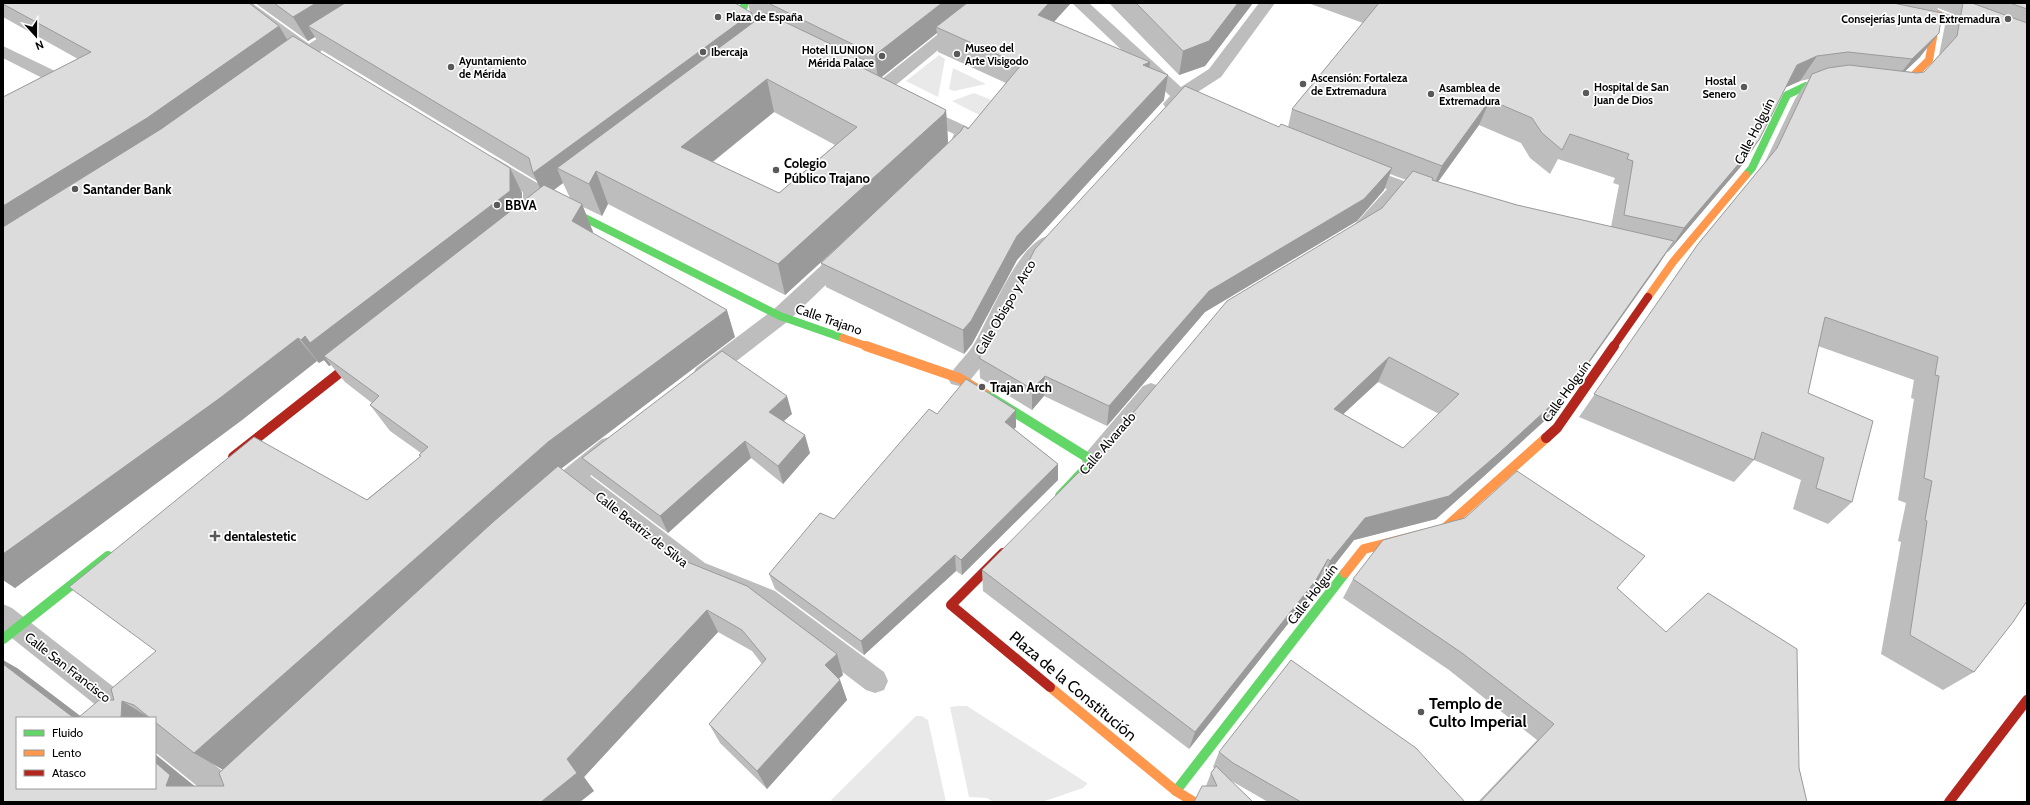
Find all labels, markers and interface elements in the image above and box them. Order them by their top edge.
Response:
place label: Plaza de España [726,10,803,24]
marker: Plaza de España [713,12,723,22]
place label: Consejerías Junta de Extremadura [1841,12,2001,26]
marker: Consejerías Junta de Extremadura [2003,14,2013,24]
north arrow [16,16,56,56]
text: N [33,37,46,53]
place label: Museo del Arte Visigodo [965,41,1028,68]
place label: Hotel ILUNION Mérida Palace [802,43,874,70]
place label: Ibercaja [711,45,749,59]
marker: Ibercaja [698,47,708,57]
marker: Museo del Arte Visigodo [952,49,962,59]
marker: Hotel ILUNION Mérida Palace [877,51,887,61]
place label: Ayuntamiento de Mérida [459,54,527,81]
marker: Ayuntamiento de Mérida [446,62,456,72]
place label: Ascensión: Fortaleza de Extremadura [1311,71,1408,98]
place label: Hostal Senero [1702,74,1736,101]
marker: Ascensión: Fortaleza de Extremadura [1298,79,1308,89]
place label: Hospital de San Juan de Dios [1593,80,1669,107]
place label: Asamblea de Extremadura [1439,81,1501,108]
marker: Hostal Senero [1739,82,1749,92]
marker: Hospital de San Juan de Dios [1581,88,1591,98]
marker: Asamblea de Extremadura [1426,89,1436,99]
street label: Calle Holguín [1730,95,1778,167]
place label: Colegio Público Trajano [784,155,871,186]
marker: Colegio Público Trajano [771,165,781,175]
place label: Santander Bank [83,181,172,197]
marker: Santander Bank [70,184,80,194]
place label: BBVA [505,197,538,213]
marker: BBVA [492,200,502,210]
street label: Calle Obispo y Arco [971,257,1039,357]
street label: Calle Trajano [793,300,864,339]
street label: Calle Holguín [1538,357,1594,425]
place label: Trajan Arch [990,379,1052,395]
marker: Trajan Arch [977,382,987,392]
street label: Calle Alvarado [1075,408,1139,478]
street label: Calle Beatriz de Silva [592,488,692,571]
place label: dentalestetic [224,528,296,544]
marker: dentalestetic [209,530,221,542]
street label: Calle Holguín [1283,561,1341,627]
street label: Plaza de la Constitución [1006,627,1140,745]
street label: Calle San Francisco [22,628,114,706]
place label: Templo de Culto Imperial [1429,694,1527,731]
marker: Templo de Culto Imperial [1416,707,1426,717]
legend [16,717,156,789]
text: Fluido [52,725,84,740]
text: Lento [52,745,82,760]
text: Atasco [52,765,86,780]

